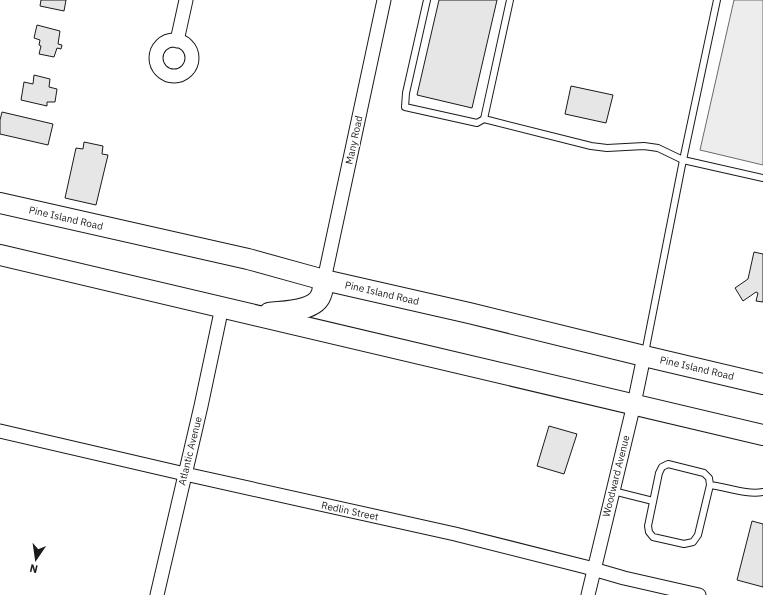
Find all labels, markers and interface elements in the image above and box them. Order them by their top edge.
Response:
street label: Many Road [343,114,365,166]
street label: Pine Island Road [28,203,104,233]
street label: Pine Island Road [344,278,420,308]
street label: Pine Island Road [659,353,735,383]
street label: Atlantic Avenue [175,415,205,487]
street label: Woodward Avenue [600,433,633,518]
street label: Redlin Street [320,499,380,524]
north arrow [16,539,56,579]
text: N [28,561,39,576]

